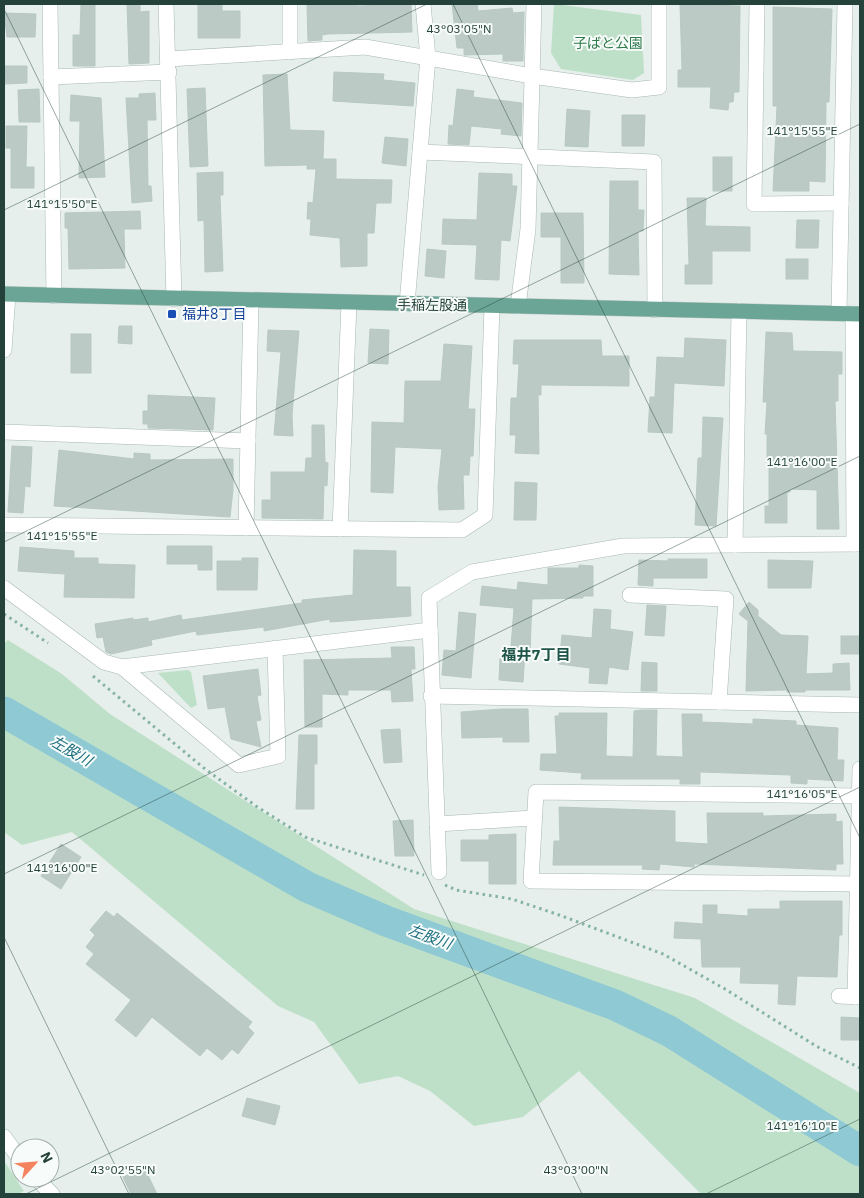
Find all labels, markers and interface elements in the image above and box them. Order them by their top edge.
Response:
text: 43°03'05"N [426,21,492,36]
park label: 子ばと公園 [573,34,643,52]
text: 141°15'55"E [767,123,837,138]
text: 141°15'50"E [27,196,97,211]
street label: 手稲左股通 [397,295,467,315]
place label: 福井8丁目 [182,305,246,323]
marker: 福井8丁目 [166,308,178,320]
text: 141°16'00"E [767,454,837,469]
text: 141°15'55"E [27,528,97,543]
district label: 福井7丁目 [500,645,571,664]
water label: 左股川 [47,731,97,771]
text: 141°16'05"E [767,786,837,801]
text: 141°16'00"E [27,860,97,875]
water label: 左股川 [406,920,456,954]
text: 141°16'10"E [767,1118,837,1133]
north arrow [10,1138,60,1188]
text: N [36,1149,57,1166]
text: 43°02'55"N [90,1162,156,1177]
text: 43°03'00"N [543,1162,609,1177]

